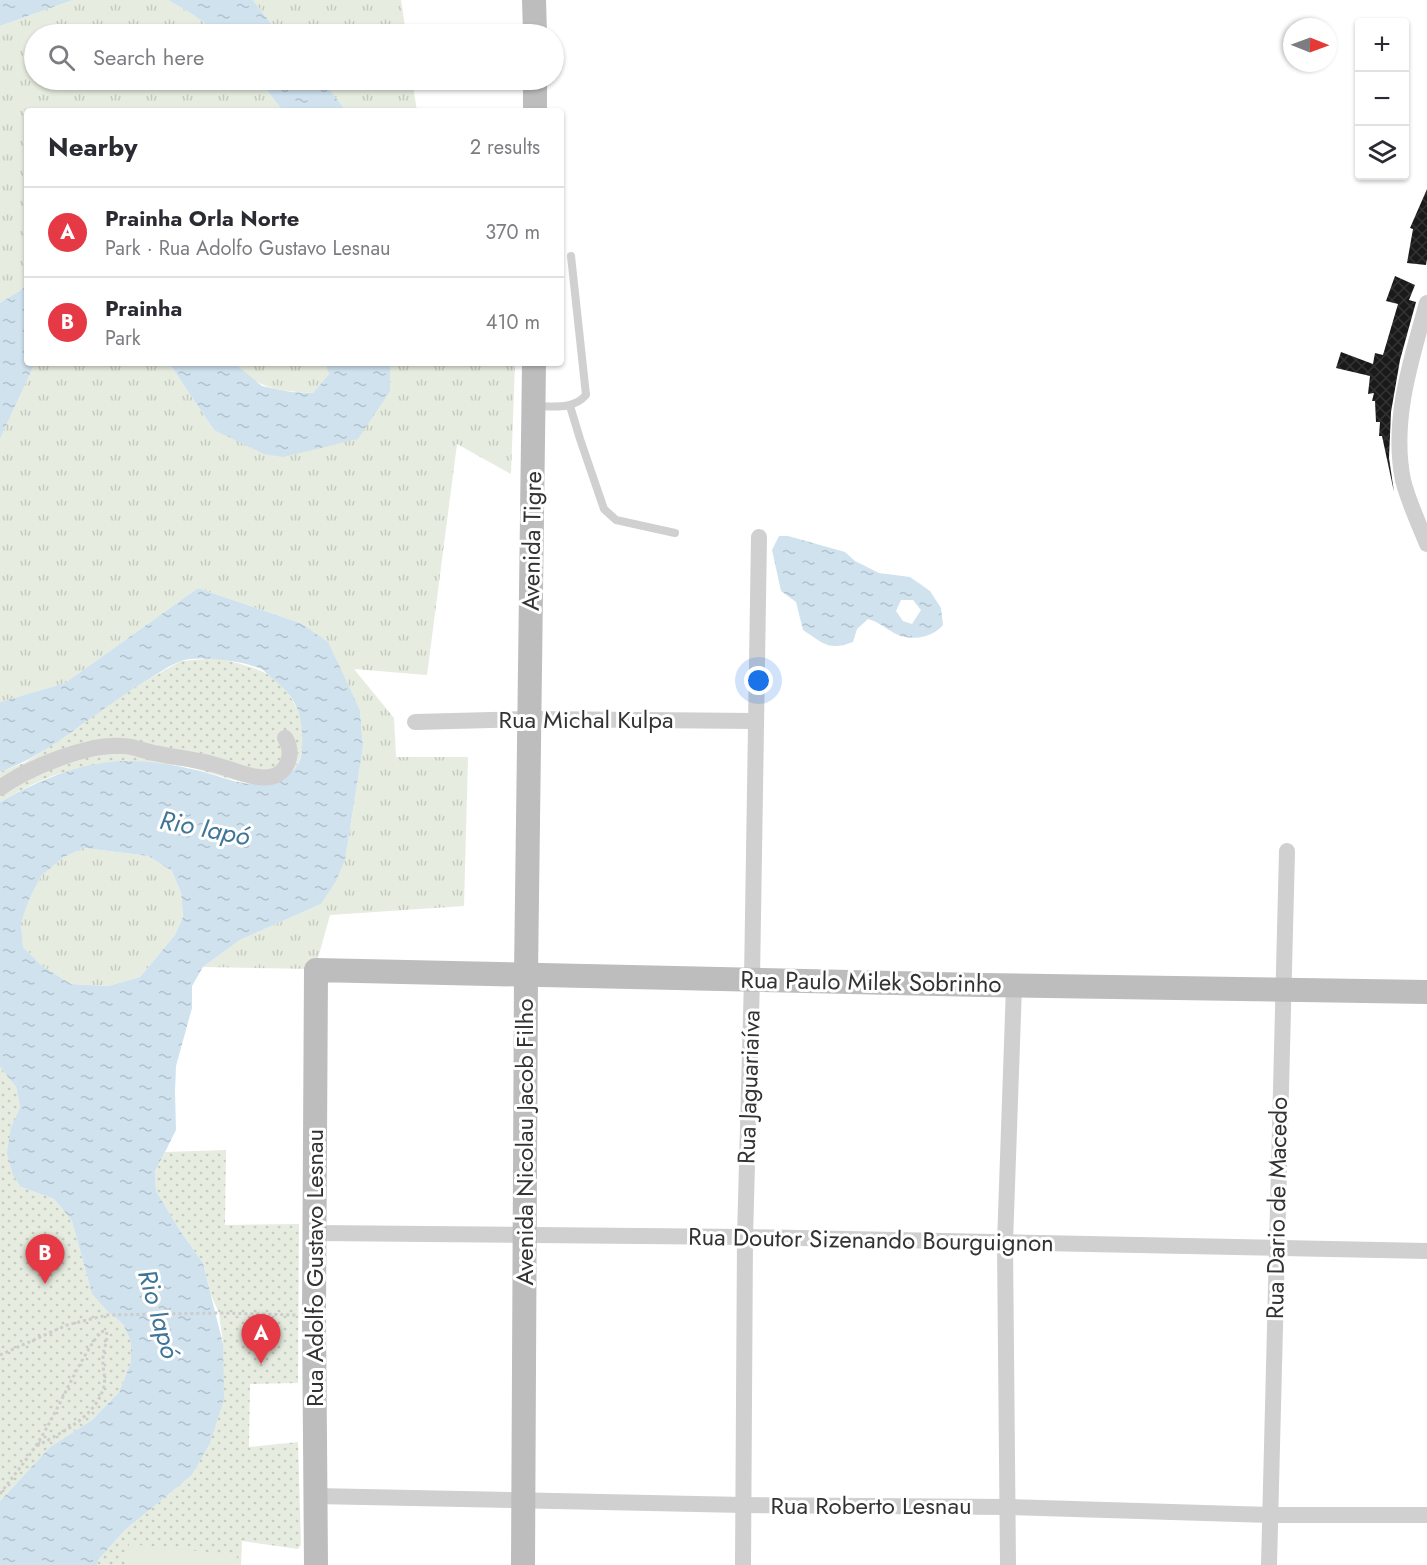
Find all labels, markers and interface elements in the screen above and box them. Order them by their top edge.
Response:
north arrow [1283,18,1337,72]
map controls [1355,18,1409,180]
button: + [1355,18,1409,72]
search box [24,24,564,90]
icon: search [45,41,78,74]
text: Search here [93,41,204,73]
button: − [1355,72,1409,126]
button: layers [1355,126,1409,180]
text: Nearby [48,128,137,166]
text: 2 results [470,133,540,162]
text: Prainha Orla Norte [105,202,299,234]
text: A [60,218,75,247]
text: 370 m [485,218,540,247]
text: Park · Rua Adolfo Gustavo Lesnau [105,234,391,263]
text: Prainha [105,292,182,324]
text: B [61,308,74,337]
text: 410 m [486,308,540,337]
text: Park [105,324,141,353]
street label: Avenida Tigre [513,471,550,611]
your location [744,666,773,695]
street label: Rua Michal Kulpa [499,702,673,737]
water label: Rio Iapó [157,801,253,855]
street label: Rua Paulo Milek Sobrinho [740,962,1002,1001]
street label: Avenida Nicolau Jacob Filho [507,999,542,1285]
street label: Rua Jaguariaíva [728,1009,769,1165]
street label: Rua Dario de Macedo [1257,1097,1296,1319]
street label: Rua Adolfo Gustavo Lesnau [297,1129,332,1407]
street label: Rua Doutor Sizenando Bourguignon [688,1219,1054,1260]
pin: B [26,1234,64,1284]
water label: Rio Iapó [128,1265,190,1363]
pin: A [242,1314,280,1364]
street label: Rua Roberto Lesnau [770,1488,972,1523]

